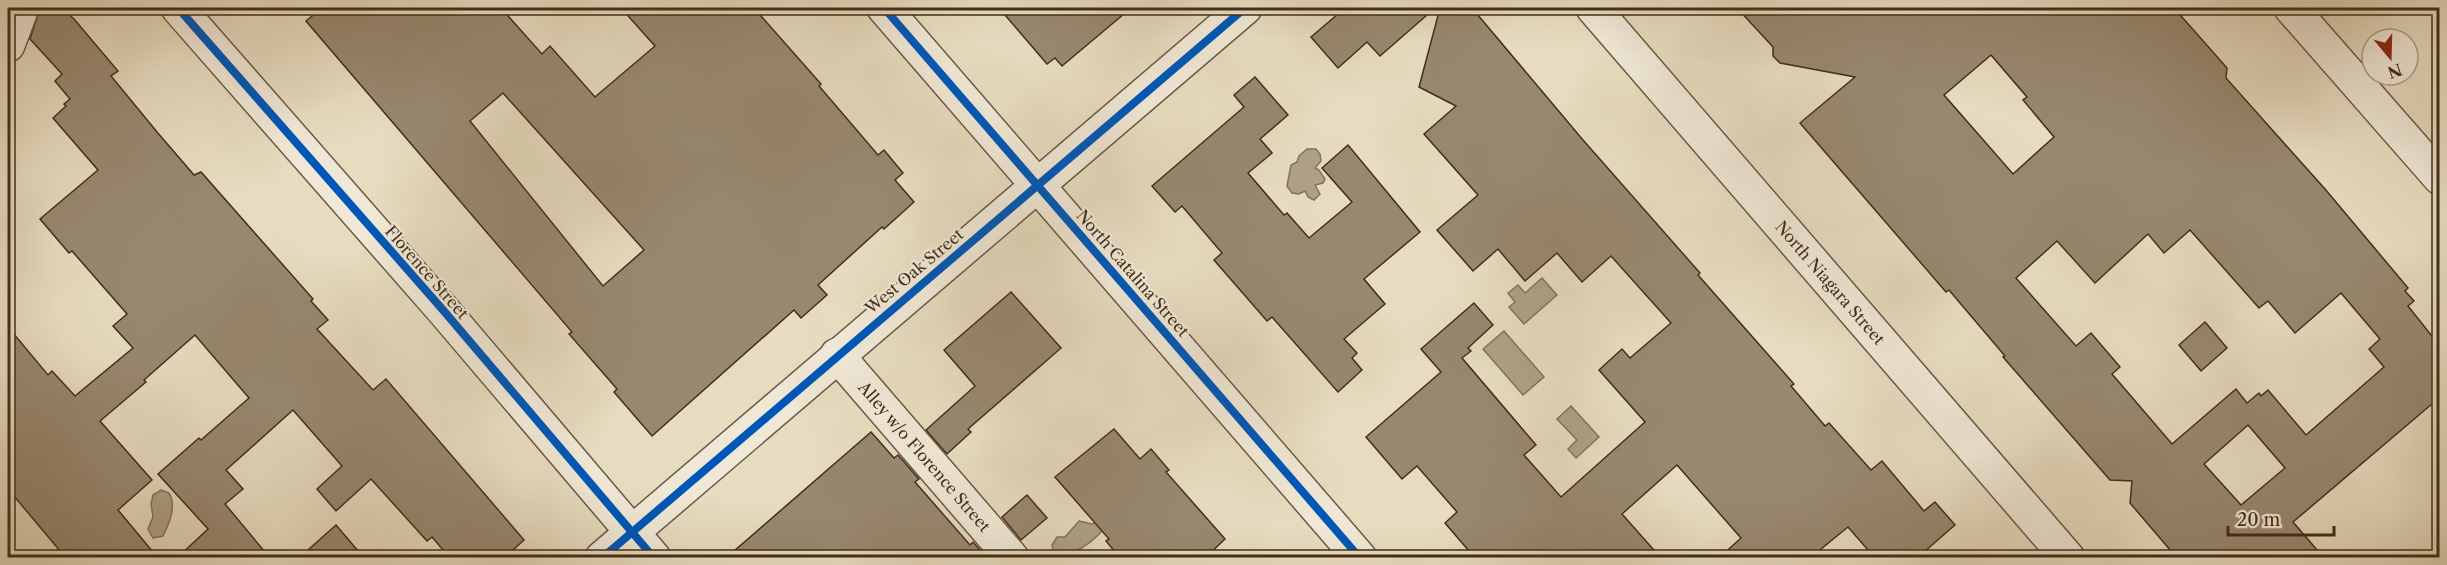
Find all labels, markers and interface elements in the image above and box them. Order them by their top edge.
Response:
north arrow [2360,27,2420,87]
text: N [2385,59,2405,83]
street label: North Catalina Street [1072,205,1194,341]
street label: North Niagara Street [1771,217,1889,349]
street label: Florence Street [381,221,473,323]
street label: West Oak Street [860,224,967,319]
street label: Alley w/o Florence Street [854,376,995,536]
scale bar [2228,499,2334,537]
text: 20 m [2237,509,2281,531]

